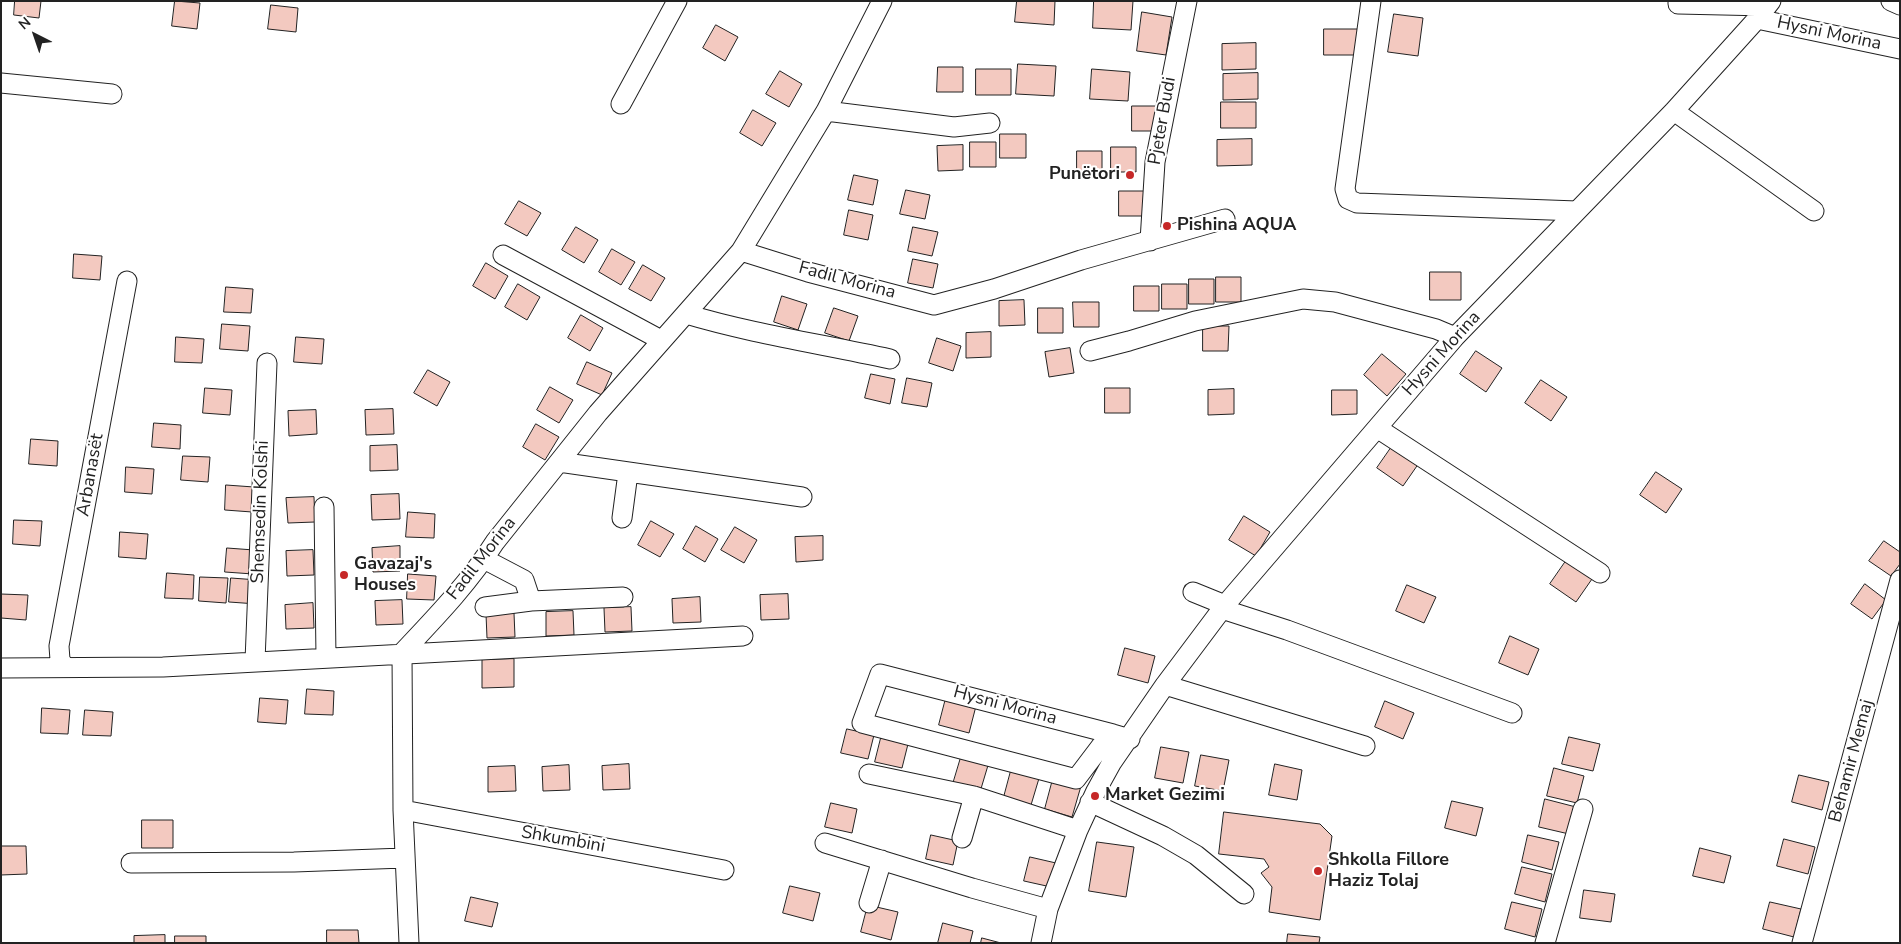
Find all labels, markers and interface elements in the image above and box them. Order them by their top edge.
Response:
north arrow [10,10,60,60]
street label: Hysni Morina [1775,12,1883,56]
text: N [15,13,35,34]
street label: Pjeter Budi [1145,75,1181,167]
place label: Punëtori [1049,164,1120,186]
marker: Punëtori [1124,169,1136,181]
place label: Pishina AQUA [1177,215,1296,237]
marker: Pishina AQUA [1161,220,1173,232]
street label: Fadil Morina [796,258,898,304]
street label: Hysni Morina [1398,307,1486,401]
street label: Arbanasët [73,432,109,518]
street label: Shemsedin Kolshi [248,440,274,584]
street label: Fadil Morina [443,513,521,605]
place label: Gavazaj's Houses [354,554,432,596]
marker: Gavazaj's Houses [338,569,350,581]
street label: Hysni Morina [951,682,1059,730]
street label: Behamir Memaj [1825,697,1879,825]
place label: Market Gezimi [1105,785,1225,807]
marker: Market Gezimi [1089,790,1101,802]
street label: Shkumbini [519,822,607,858]
place label: Shkolla Fillore Haziz Tolaj [1328,850,1449,892]
marker: Shkolla Fillore Haziz Tolaj [1312,865,1324,877]

